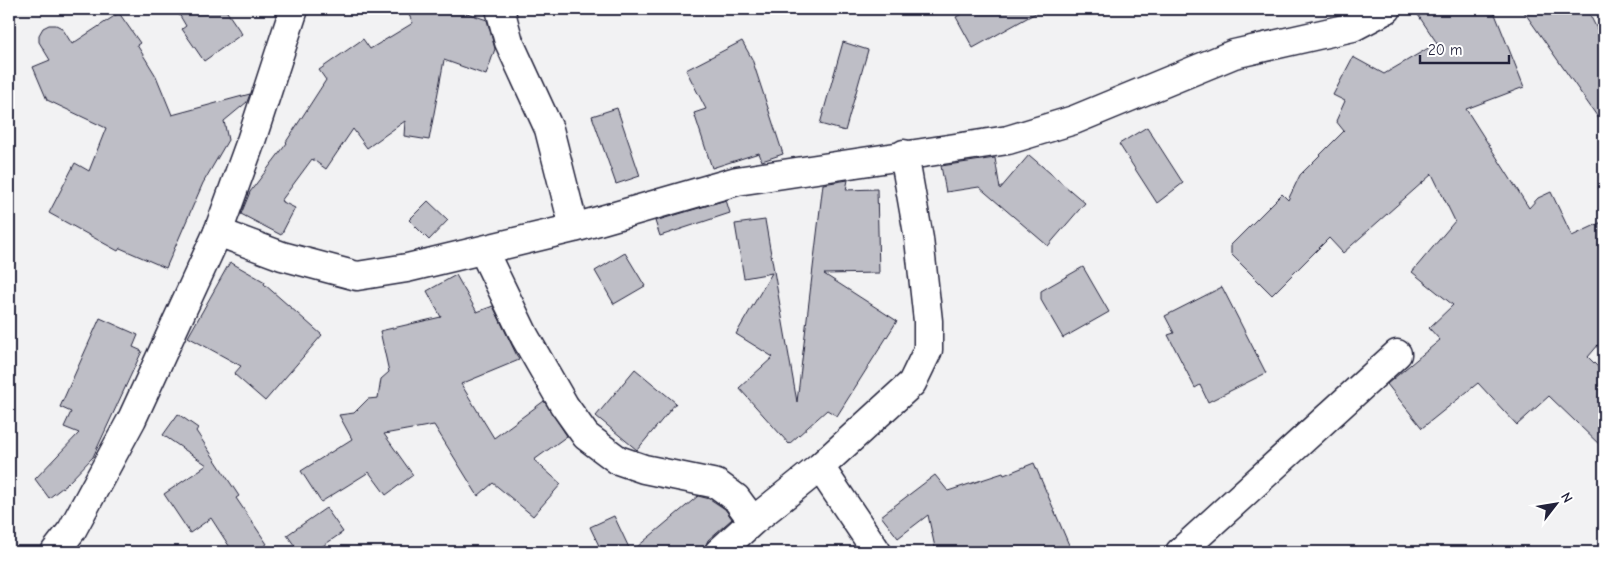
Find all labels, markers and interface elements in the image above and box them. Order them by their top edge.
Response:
scale bar [1420,32,1509,64]
text: 20 m [1428,41,1462,59]
north arrow [1530,478,1580,528]
text: N [1557,489,1576,506]

